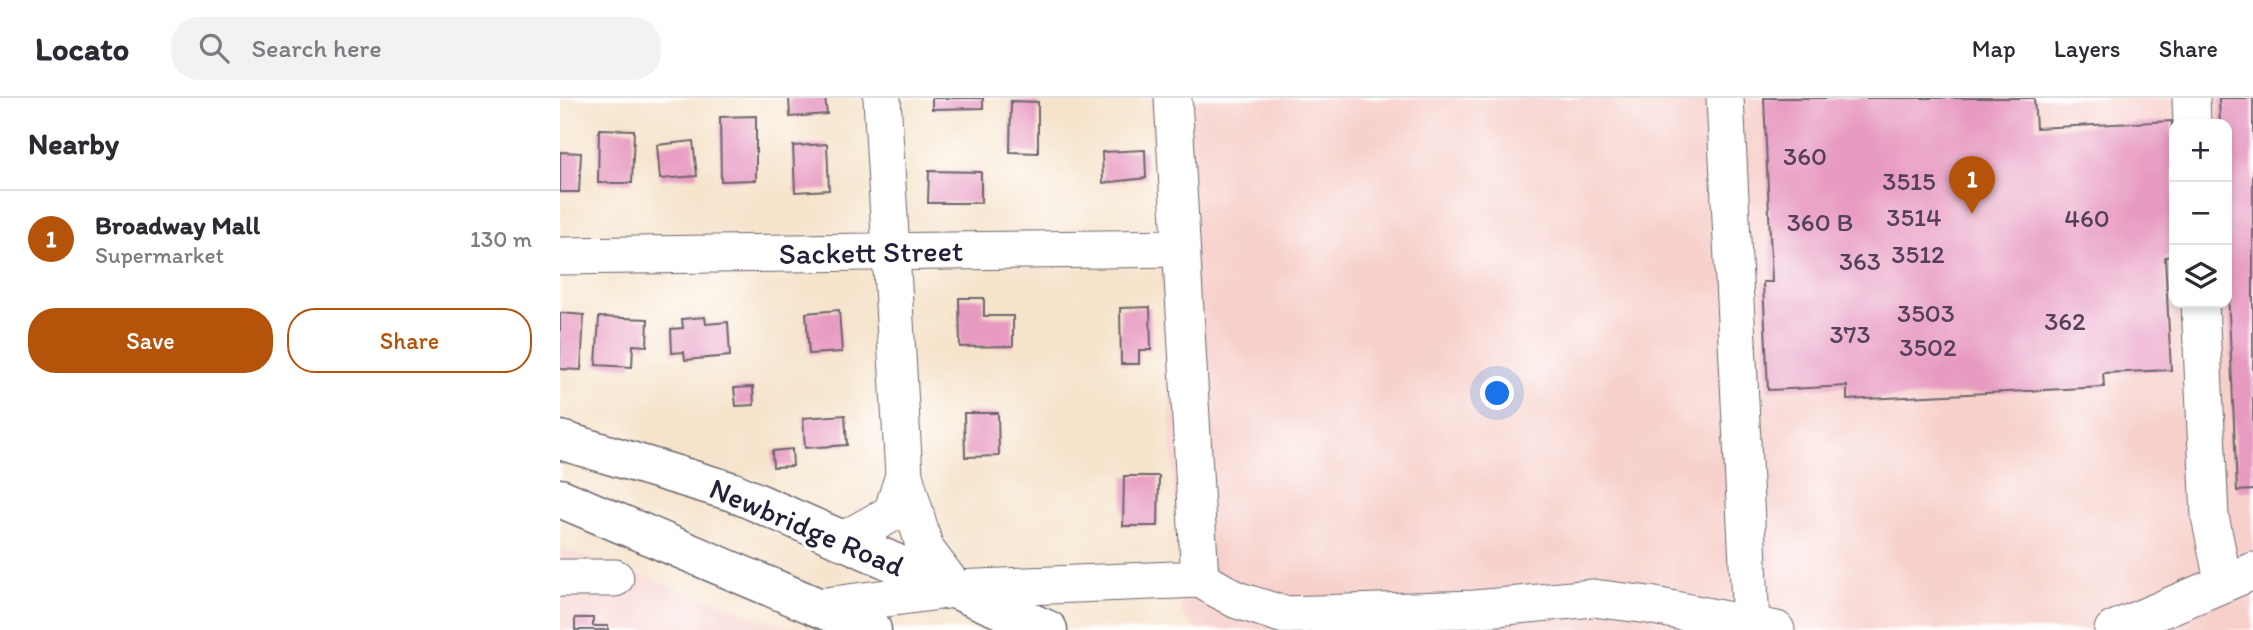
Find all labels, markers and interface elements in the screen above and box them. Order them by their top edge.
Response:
search box [171,17,661,80]
text: Locato [35,29,129,68]
icon: search [195,29,233,67]
text: Search here [251,32,382,64]
text: Map [1972,34,2016,63]
text: Layers [2054,34,2121,63]
text: Share [2159,34,2218,63]
map controls [2169,119,2232,308]
button: + [2169,119,2232,182]
text: Nearby [28,125,119,162]
house number: 360 [1783,140,1827,172]
pin: 1 [1949,156,1995,214]
house number: 3515 [1882,165,1936,197]
button: − [2169,182,2232,245]
house number: 3514 [1886,201,1942,233]
house number: 460 [2064,202,2110,234]
house number: 360 B [1787,206,1853,238]
text: Broadway Mall [95,209,260,241]
text: 1 [46,225,56,253]
text: 130 m [470,225,532,253]
street label: Sackett Street [779,232,963,272]
house number: 3512 [1891,238,1945,270]
text: Supermarket [95,241,224,269]
house number: 363 [1839,245,1881,277]
button: layers [2169,245,2232,308]
house number: 3503 [1897,297,1955,329]
house number: 362 [2044,305,2086,337]
button: Save [28,308,273,373]
button: Share [287,308,532,373]
house number: 373 [1829,318,1871,350]
house number: 3502 [1899,331,1957,363]
your location [1480,376,1514,410]
street label: Newbridge Road [704,469,910,585]

